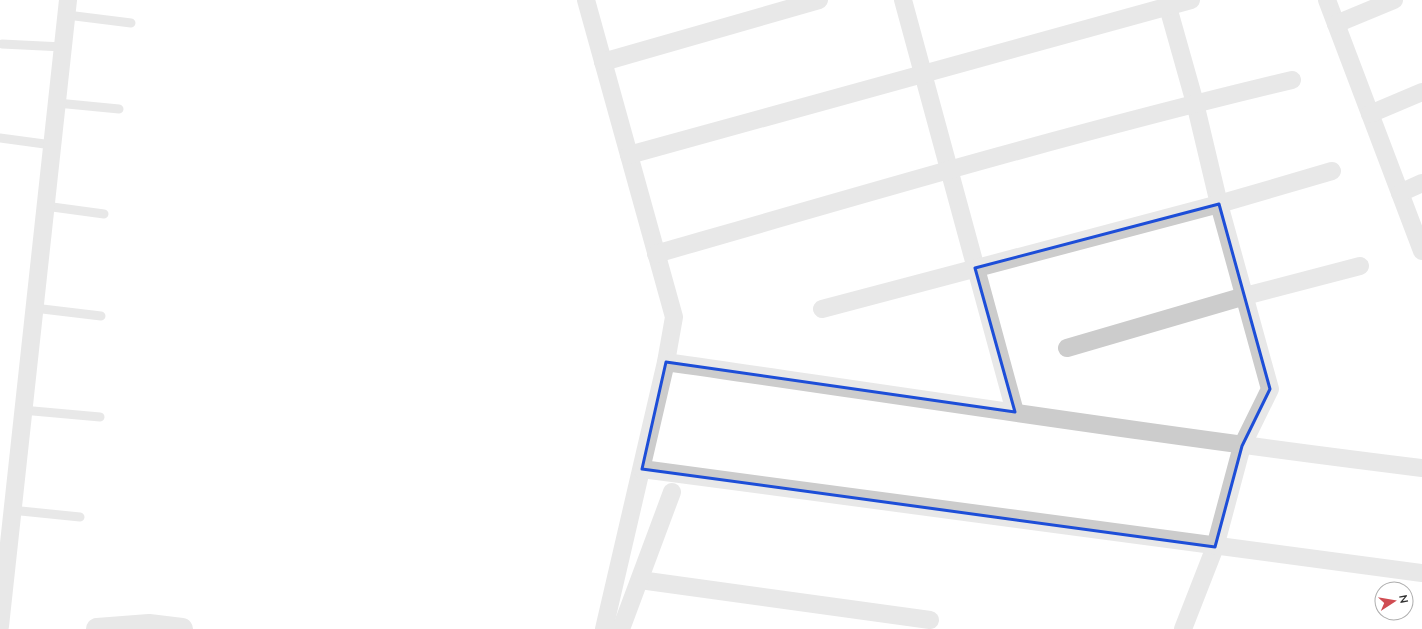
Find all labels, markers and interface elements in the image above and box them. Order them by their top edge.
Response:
north arrow [1374,581,1414,621]
text: N [1396,593,1411,604]

